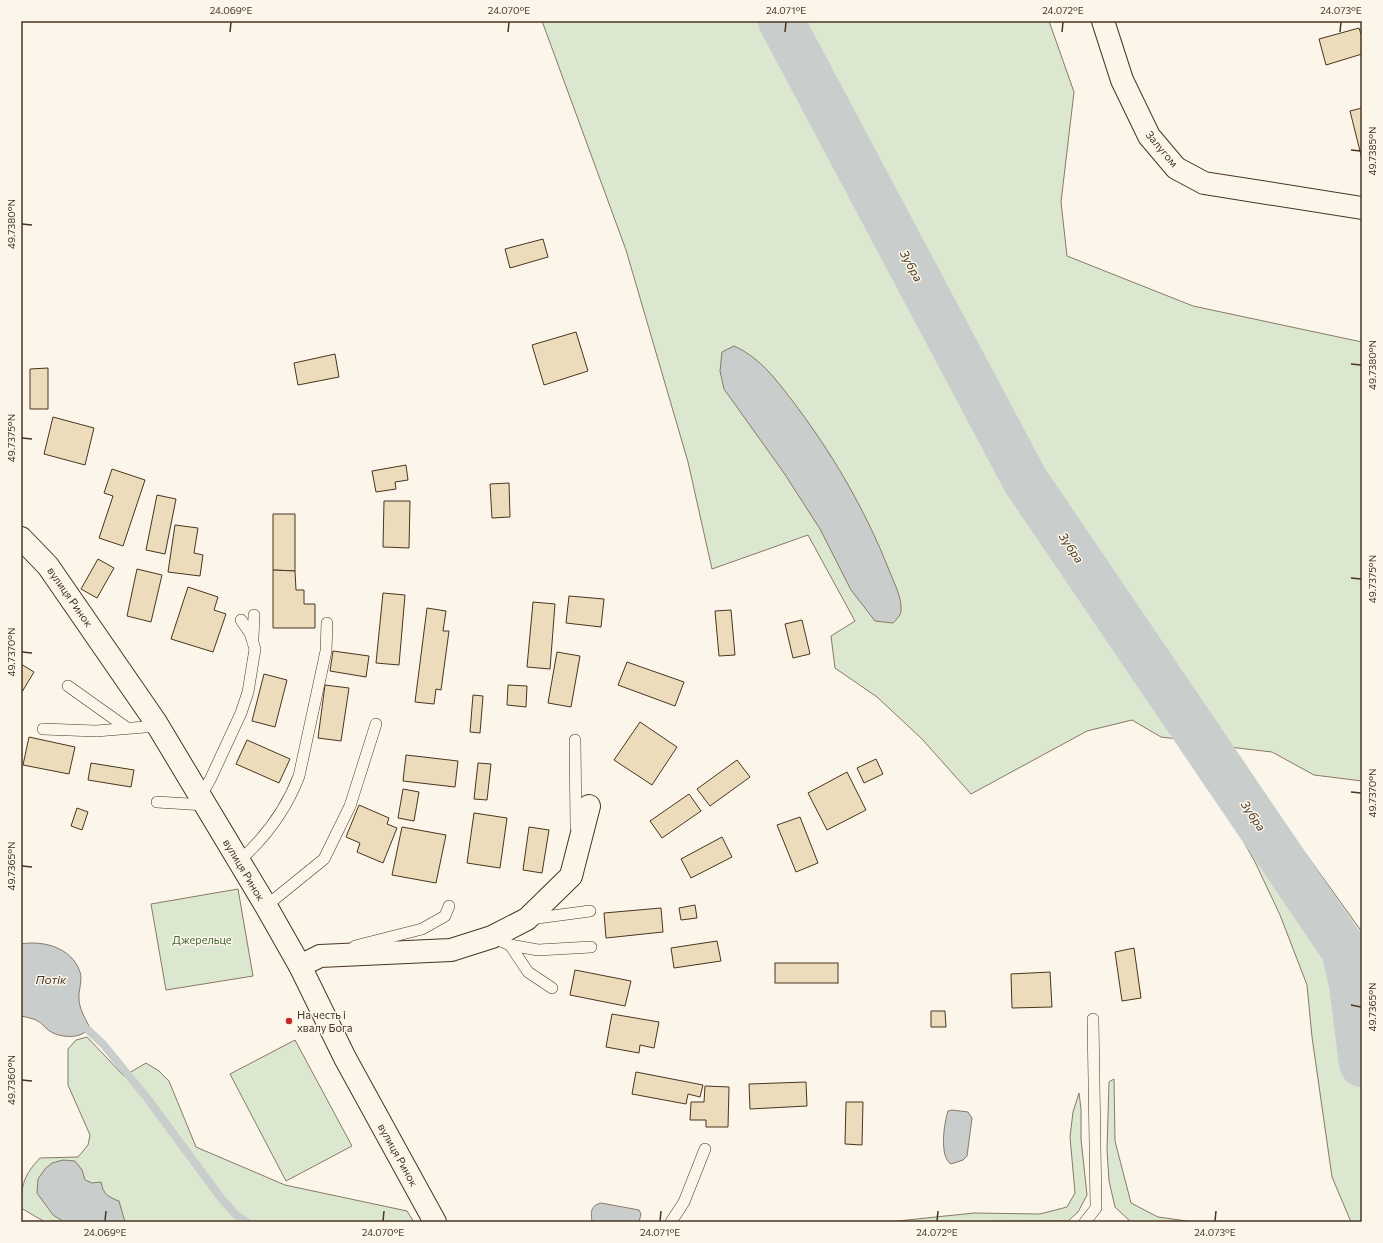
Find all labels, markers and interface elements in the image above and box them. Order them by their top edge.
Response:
text: 24.069°E [210,4,252,16]
text: 24.070°E [488,4,530,16]
text: 24.071°E [766,4,806,16]
text: 24.072°E [1042,4,1084,16]
text: 24.073°E [1320,4,1362,16]
text: 49.7385°N [1366,126,1378,176]
street label: Залугом [1144,128,1181,170]
text: 49.7380°N [5,199,17,249]
water label: Зубра [898,247,926,284]
text: 49.7380°N [1366,340,1378,390]
text: 49.7375°N [5,414,17,462]
water label: Зубра [1057,530,1087,565]
text: 49.7375°N [1366,555,1378,603]
street label: вулиця Ринок [45,564,96,629]
text: 49.7370°N [5,627,17,677]
text: 49.7370°N [1366,768,1378,818]
water label: Зубра [1239,798,1269,833]
street label: вулиця Ринок [221,836,268,903]
text: 49.7365°N [5,841,17,891]
park label: Джерельце [172,933,232,946]
water label: Потік [35,972,67,986]
text: 49.7365°N [1366,982,1378,1032]
place label: На честь і хвалу Бога [297,1008,353,1034]
marker: На честь і хвалу Бога [284,1016,294,1026]
text: 49.7360°N [5,1055,17,1105]
street label: вулиця Ринок [376,1121,421,1189]
text: 24.069°E [84,1226,126,1238]
text: 24.070°E [362,1226,404,1238]
text: 24.071°E [640,1226,680,1238]
text: 24.072°E [916,1226,958,1238]
text: 24.073°E [1194,1226,1236,1238]

